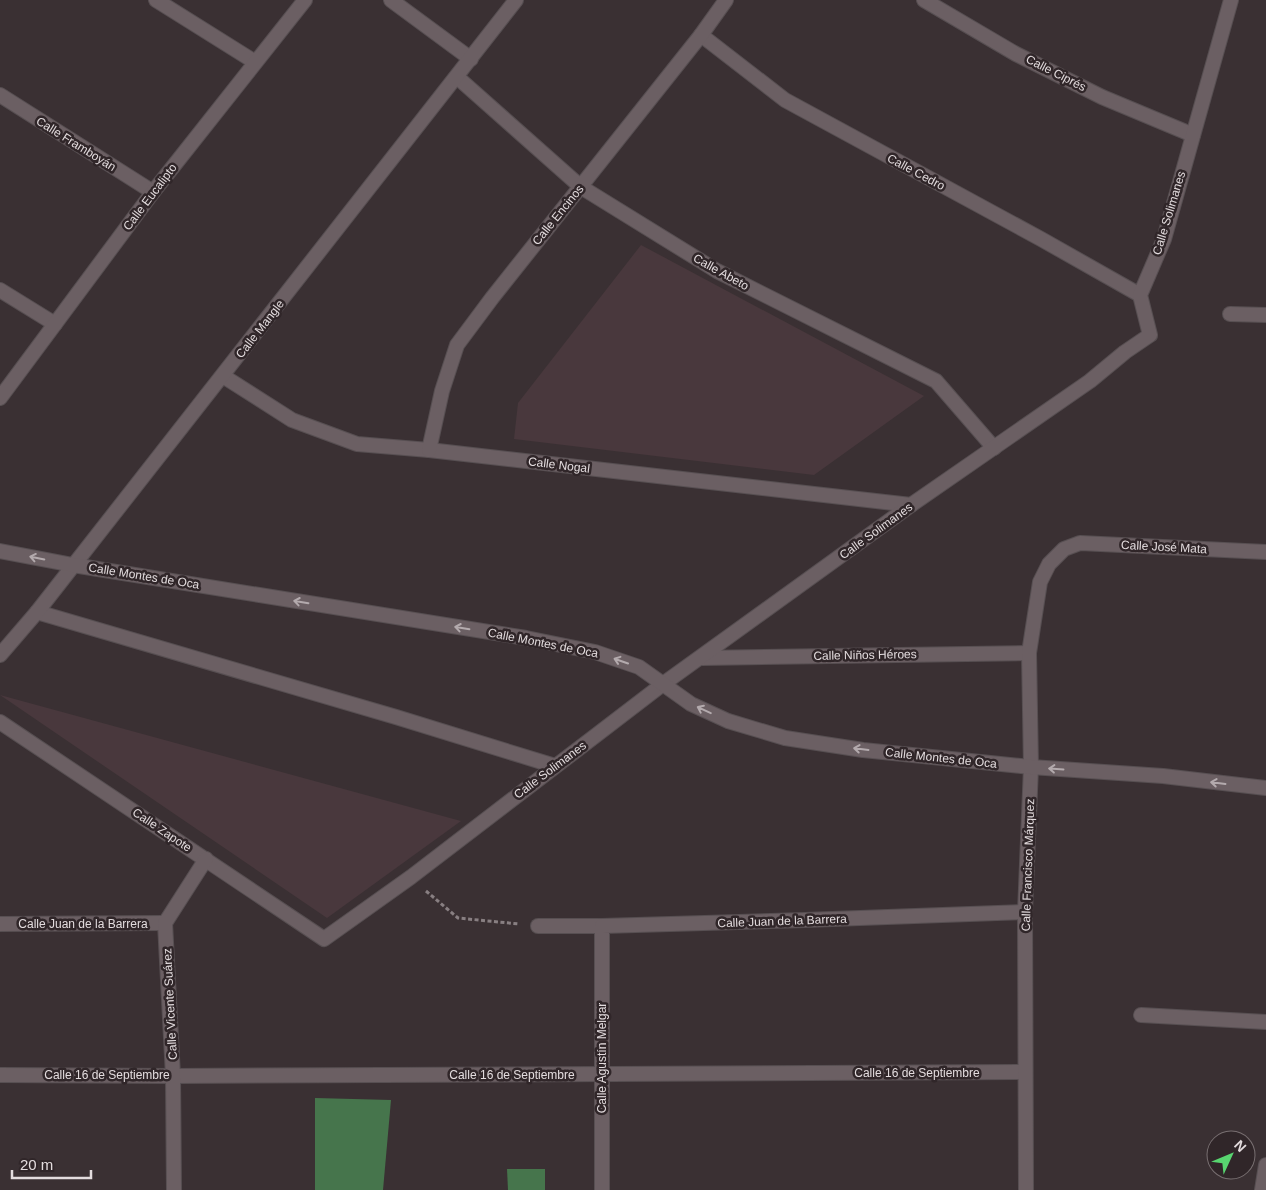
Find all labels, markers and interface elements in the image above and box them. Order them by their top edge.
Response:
street label: Calle Ciprés [1024,52,1088,94]
street label: Calle Framboyán [34,114,118,174]
street label: Calle Cedro [885,151,948,193]
street label: Calle Eucalipto [120,161,180,233]
street label: Calle Solimanes [1150,169,1188,257]
street label: Calle Encinos [529,182,587,248]
street label: Calle Abeto [691,251,752,293]
street label: Calle Mangle [233,297,287,361]
street label: Calle Nogal [527,454,591,476]
street label: Calle Solimanes [837,500,915,562]
street label: Calle José Mata [1121,538,1208,556]
one-way arrow [29,552,45,562]
street label: Calle Montes de Oca [88,560,201,592]
one-way arrow [294,596,310,606]
one-way arrow [454,622,470,632]
street label: Calle Montes de Oca [487,625,600,661]
street label: Calle Niños Héroes [813,647,917,663]
one-way arrow [613,656,629,665]
one-way arrow [697,705,712,714]
street label: Calle Solimanes [511,738,589,802]
one-way arrow [853,744,869,754]
street label: Calle Montes de Oca [885,745,998,771]
one-way arrow [1048,764,1064,773]
one-way arrow [1210,778,1226,788]
street label: Calle Francisco Márquez [1019,798,1037,932]
street label: Calle Zapote [130,805,194,855]
street label: Calle Juan de la Barrera [717,912,847,930]
street label: Calle Juan de la Barrera [18,917,148,931]
street label: Calle Vicente Suárez [160,948,180,1060]
street label: Calle Agustín Melgar [595,1003,609,1113]
street label: Calle 16 de Septiembre [854,1066,980,1080]
street label: Calle 16 de Septiembre [44,1068,170,1082]
street label: Calle 16 de Septiembre [449,1068,575,1082]
north arrow [1206,1130,1256,1180]
text: N [1231,1137,1250,1155]
scale bar [12,1148,91,1180]
text: 20 m [20,1156,53,1173]

